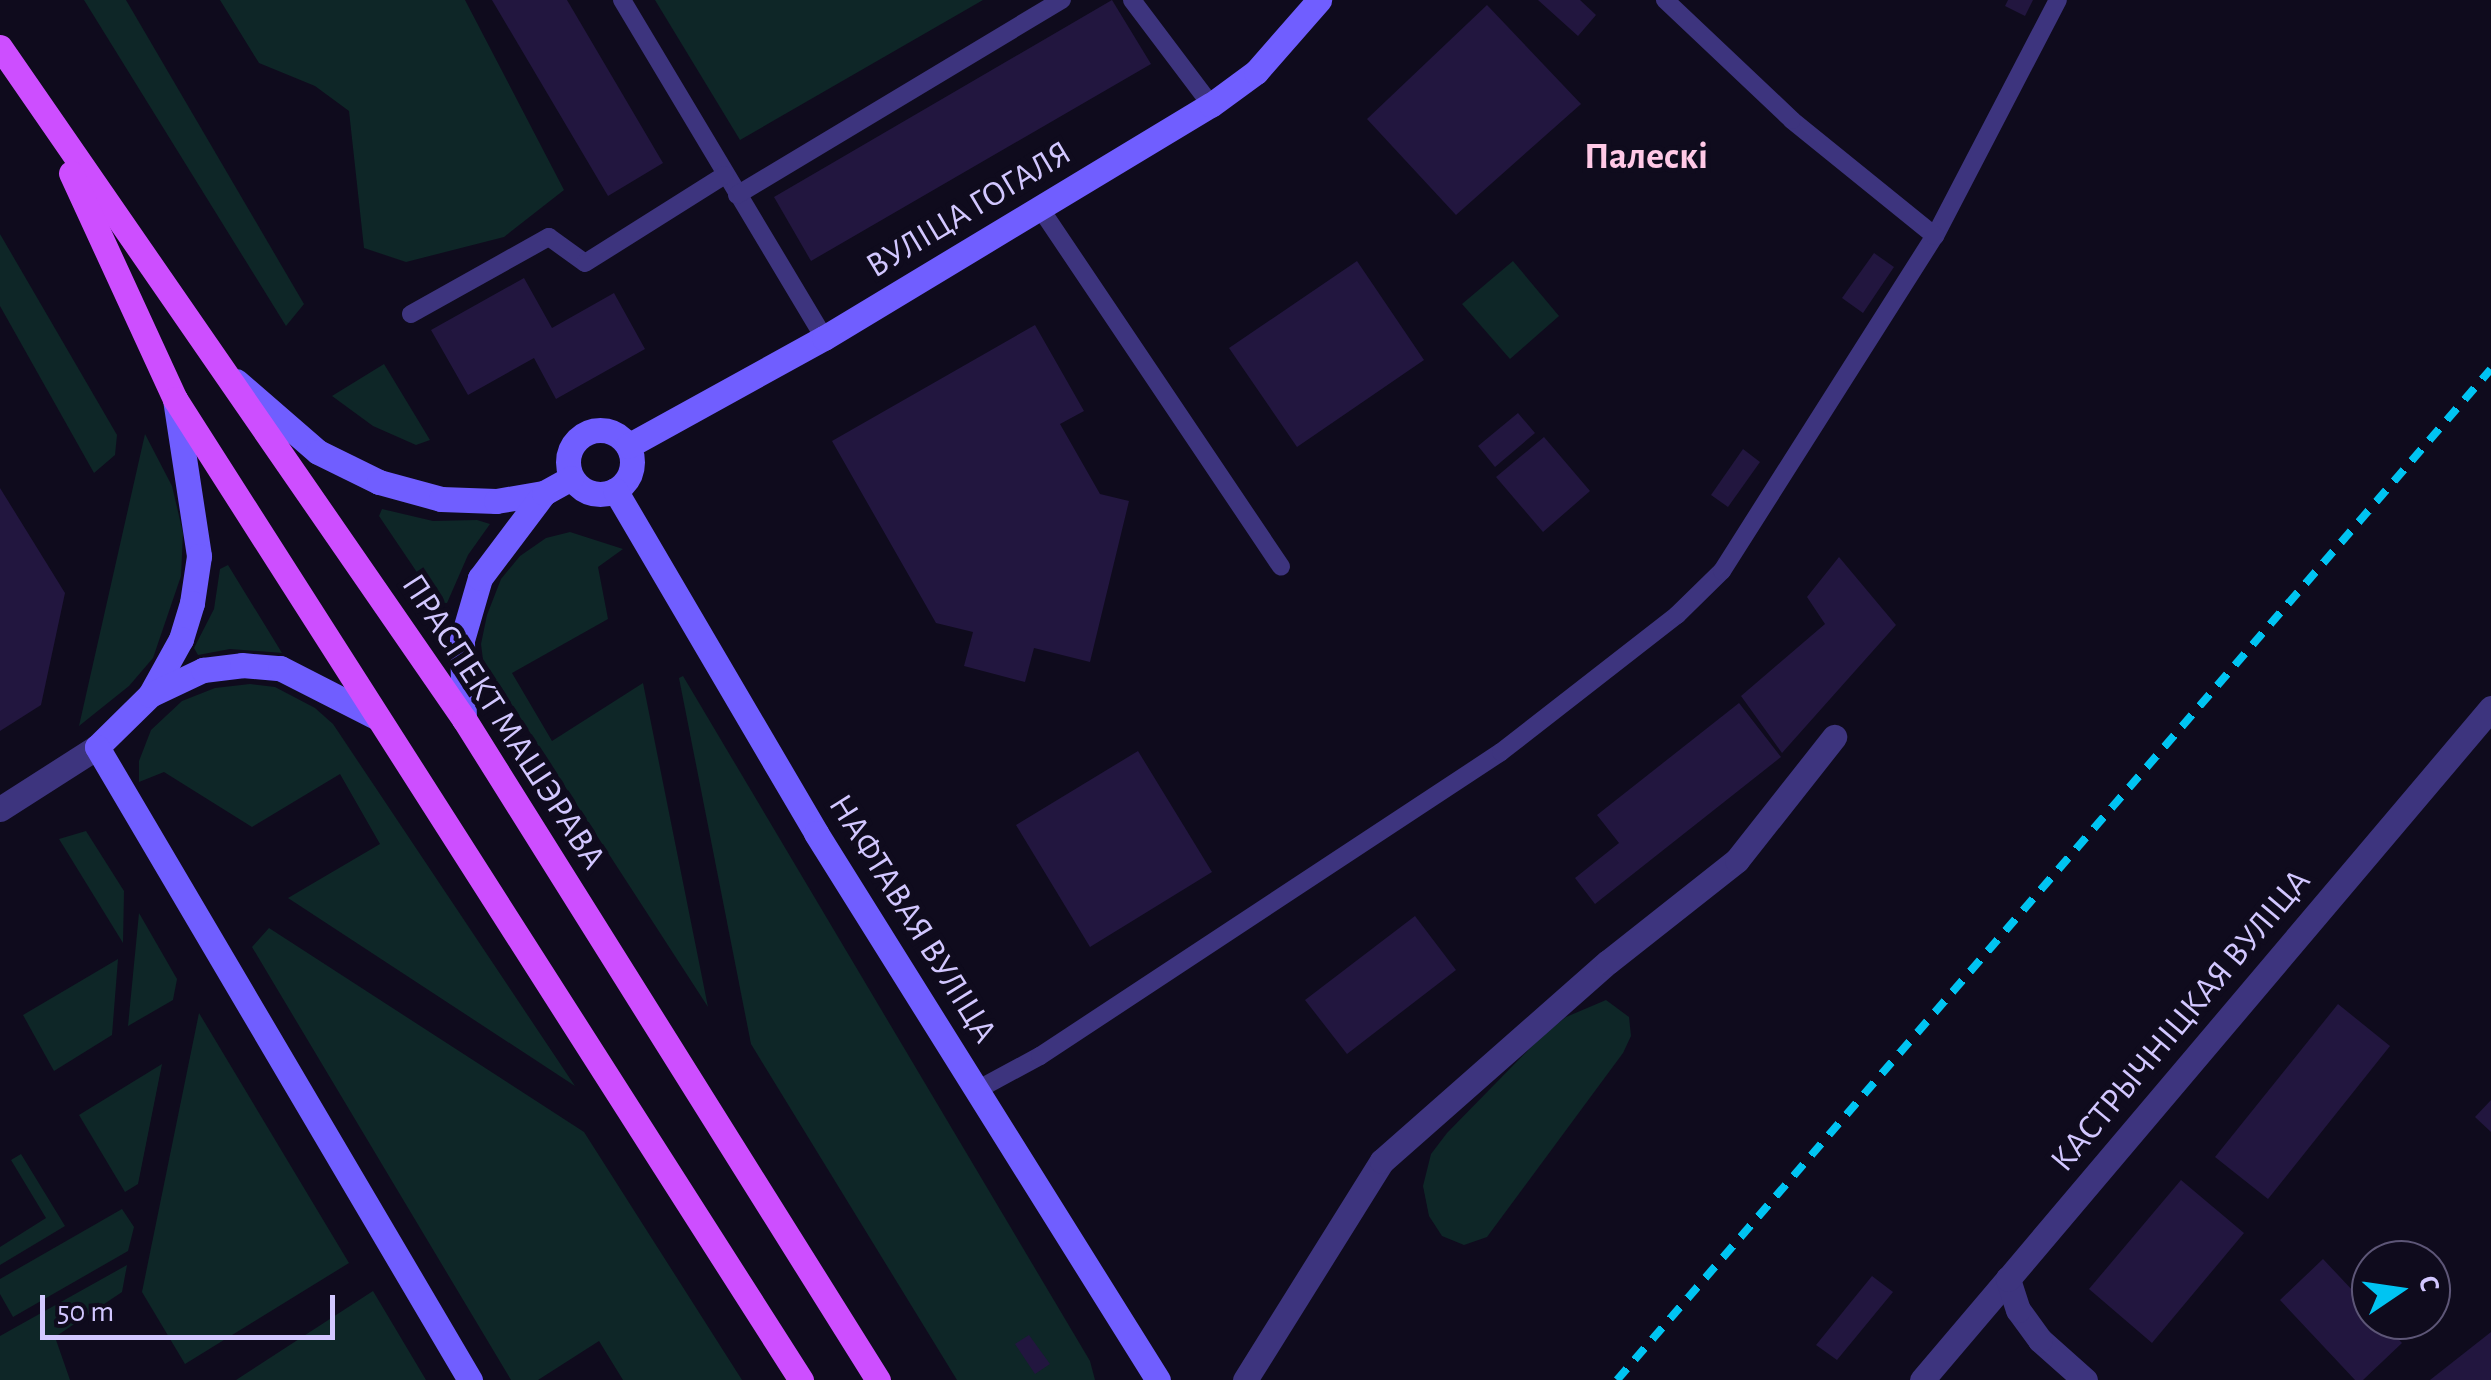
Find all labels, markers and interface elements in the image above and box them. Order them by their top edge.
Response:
street label: ВУЛІЦА ГОГАЛЯ [859,132,1079,288]
district label: Палескі [1584,135,1708,181]
street label: ПРАСПЕКТ МАШЭРАВА [392,566,614,878]
street label: НАФТАВАЯ ВУЛІЦА [819,787,1005,1051]
street label: КАСТРЫЧНІЦКАЯ ВУЛІЦА [2042,861,2320,1181]
north arrow [2351,1240,2451,1340]
text: С [2413,1273,2444,1294]
scale bar [45,1275,340,1337]
text: 50 m [57,1297,114,1327]

